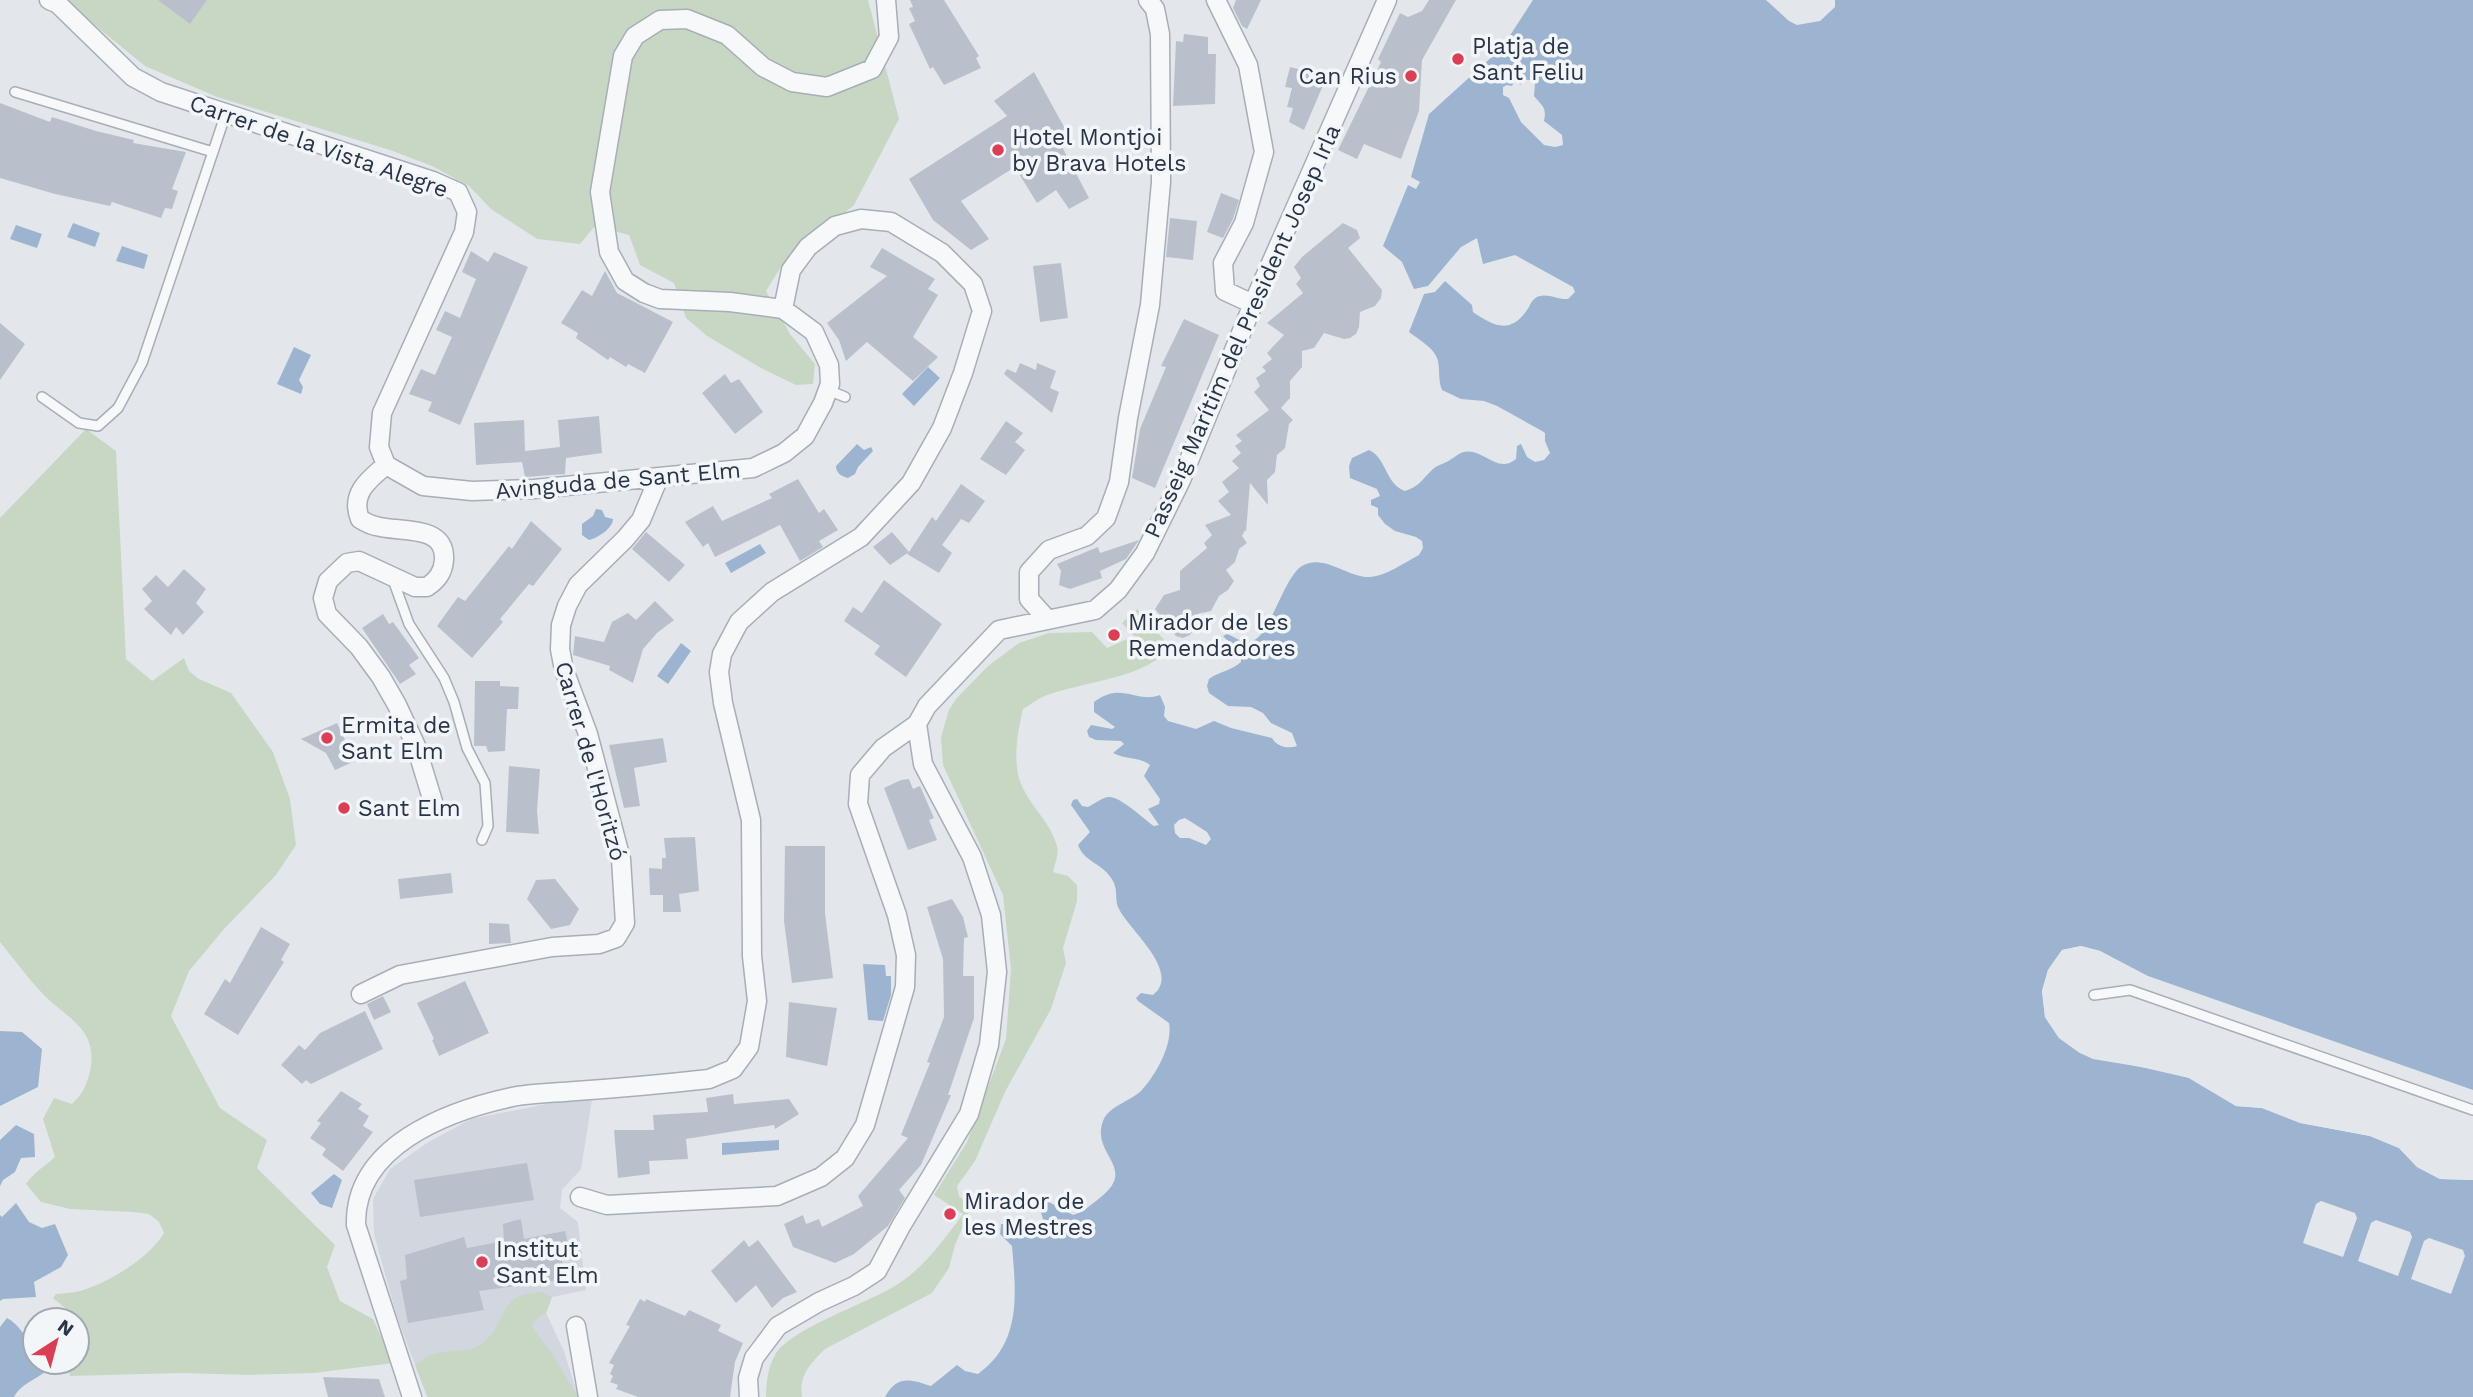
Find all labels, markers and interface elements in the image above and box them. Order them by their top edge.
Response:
place label: Platja de Sant Feliu [1472,33,1584,86]
marker: Platja de Sant Feliu [1450,51,1466,67]
place label: Can Rius [1299,63,1397,90]
marker: Can Rius [1403,68,1419,84]
street label: Carrer de la Vista Alegre [186,90,452,203]
street label: Passeig Marítim del President Josep Irla [1139,120,1346,542]
place label: Hotel Montjoi by Brava Hotels [1012,124,1186,177]
marker: Hotel Montjoi by Brava Hotels [990,142,1006,158]
street label: Avinguda de Sant Elm [494,456,742,505]
place label: Mirador de les Remendadores [1128,609,1296,662]
marker: Mirador de les Remendadores [1106,627,1122,643]
street label: Carrer de l'Horitzó [549,658,632,864]
place label: Ermita de Sant Elm [341,712,451,765]
marker: Ermita de Sant Elm [319,730,335,746]
place label: Sant Elm [358,795,461,822]
marker: Sant Elm [336,800,352,816]
place label: Mirador de les Mestres [964,1188,1093,1241]
marker: Mirador de les Mestres [942,1206,958,1222]
place label: Institut Sant Elm [496,1236,599,1289]
marker: Institut Sant Elm [474,1254,490,1270]
north arrow [21,1306,91,1376]
text: N [53,1314,78,1341]

